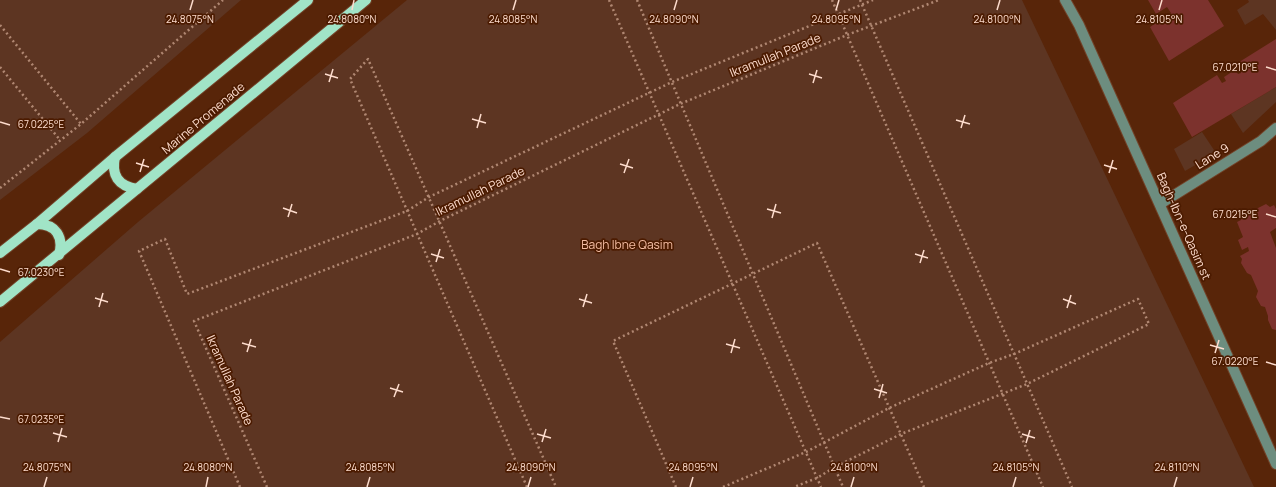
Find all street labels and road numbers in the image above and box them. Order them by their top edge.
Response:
street label: Ikramullah Parade [727,29,823,81]
street label: Marine Promenade [158,78,248,158]
street label: Lane 9 [1192,139,1232,173]
street label: Ikramullah Parade [433,162,527,220]
street label: Bagh-Ibn-e-Qasim st [1153,170,1215,282]
street label: Ikramullah Parade [202,332,258,428]

